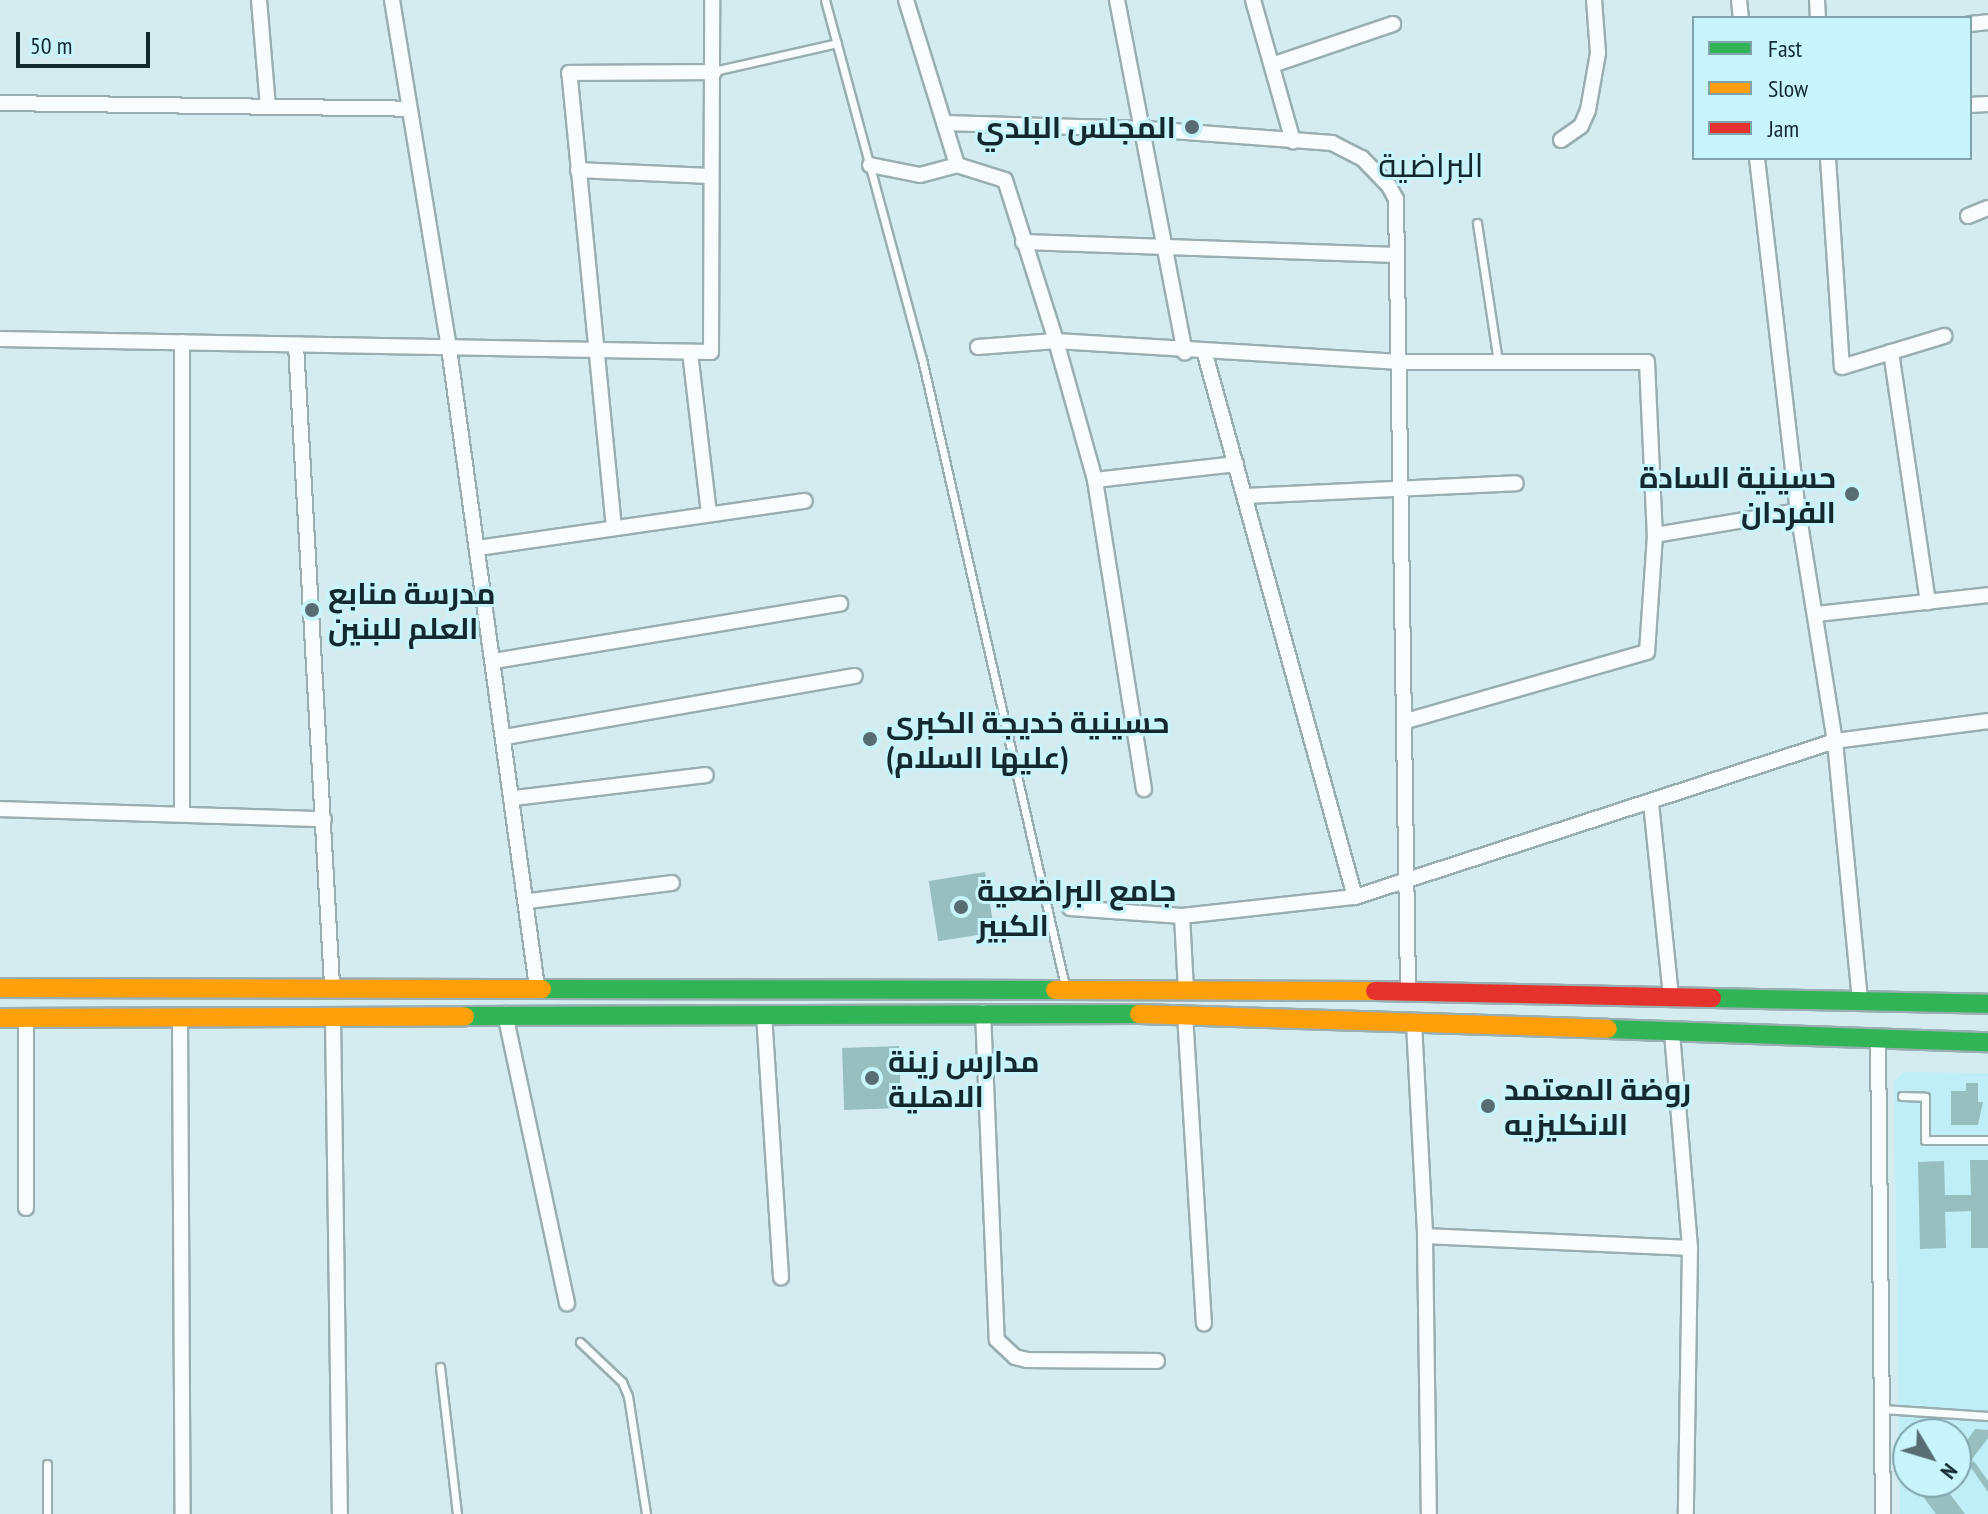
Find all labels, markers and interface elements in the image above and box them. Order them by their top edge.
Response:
scale bar [20,16,154,66]
legend [1692,16,1972,160]
text: 50 m [30,30,72,61]
text: Fast [1768,33,1802,64]
text: Slow [1768,73,1808,104]
place label: المجلس البلدي [976,109,1176,145]
text: Jam [1768,113,1799,144]
marker: المجلس البلدي [1183,118,1201,136]
district label: البراضية [1378,145,1484,185]
place label: حسينية السادة الفردان [1639,459,1836,530]
marker: حسينية السادة الفردان [1843,485,1861,503]
place label: مدرسة منابع العلم للبنين [328,575,496,646]
marker: مدرسة منابع العلم للبنين [303,601,321,619]
place label: حسينية خديجة الكبرى (عليها السلام) [886,704,1169,774]
marker: حسينية خديجة الكبرى (عليها السلام) [861,730,879,748]
place label: جامع البراضعية الكبير [977,872,1176,942]
marker: جامع البراضعية الكبير [952,898,970,916]
place label: مدارس زينة الاهلية [888,1043,1040,1114]
marker: مدارس زينة الاهلية [863,1069,881,1087]
place label: روضة المعتمد الانكليزيه [1504,1071,1691,1142]
marker: روضة المعتمد الانكليزيه [1479,1097,1497,1115]
north arrow [1892,1418,1972,1498]
text: N [1935,1458,1964,1485]

